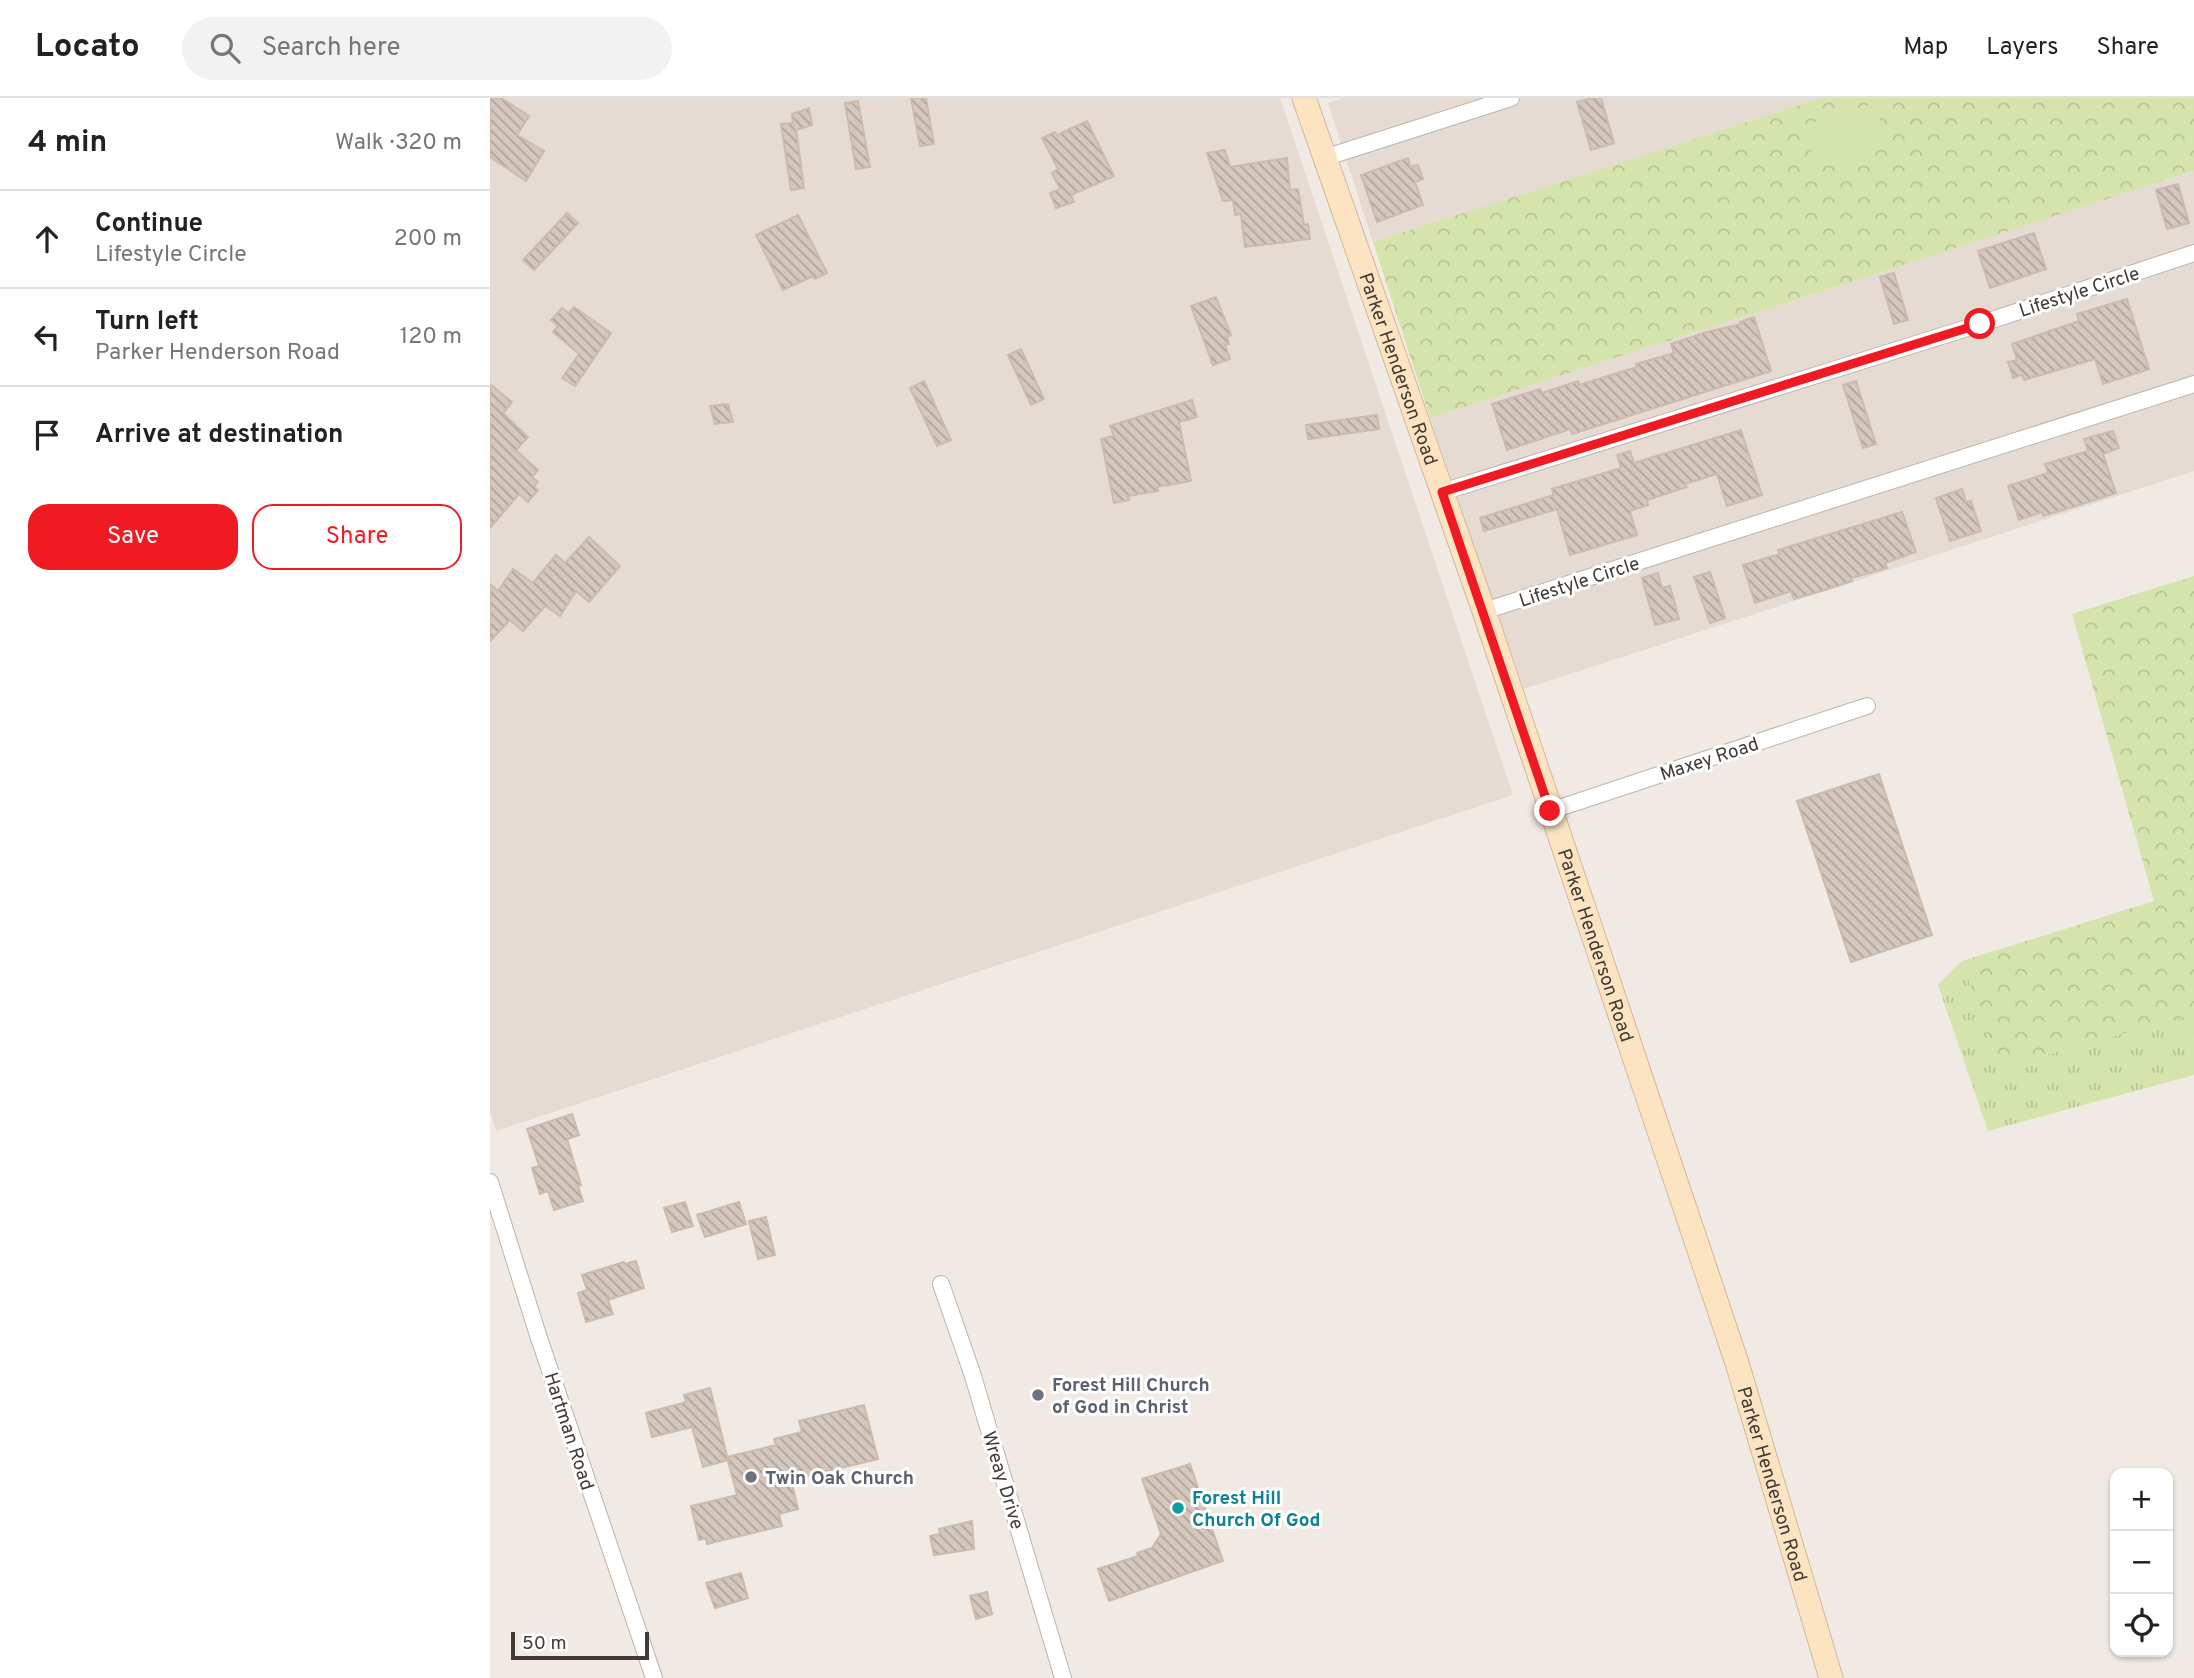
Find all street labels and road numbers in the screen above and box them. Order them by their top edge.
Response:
street label: Lifestyle Circle [2016,262,2143,324]
street label: Parker Henderson Road [1352,270,1442,469]
street label: Lifestyle Circle [1516,552,1643,614]
street label: Maxey Road [1657,733,1762,787]
street label: Parker Henderson Road [1551,846,1638,1045]
street label: Hartman Road [538,1370,598,1494]
street label: Parker Henderson Road [1731,1384,1812,1585]
street label: Wreay Drive [976,1429,1028,1533]

